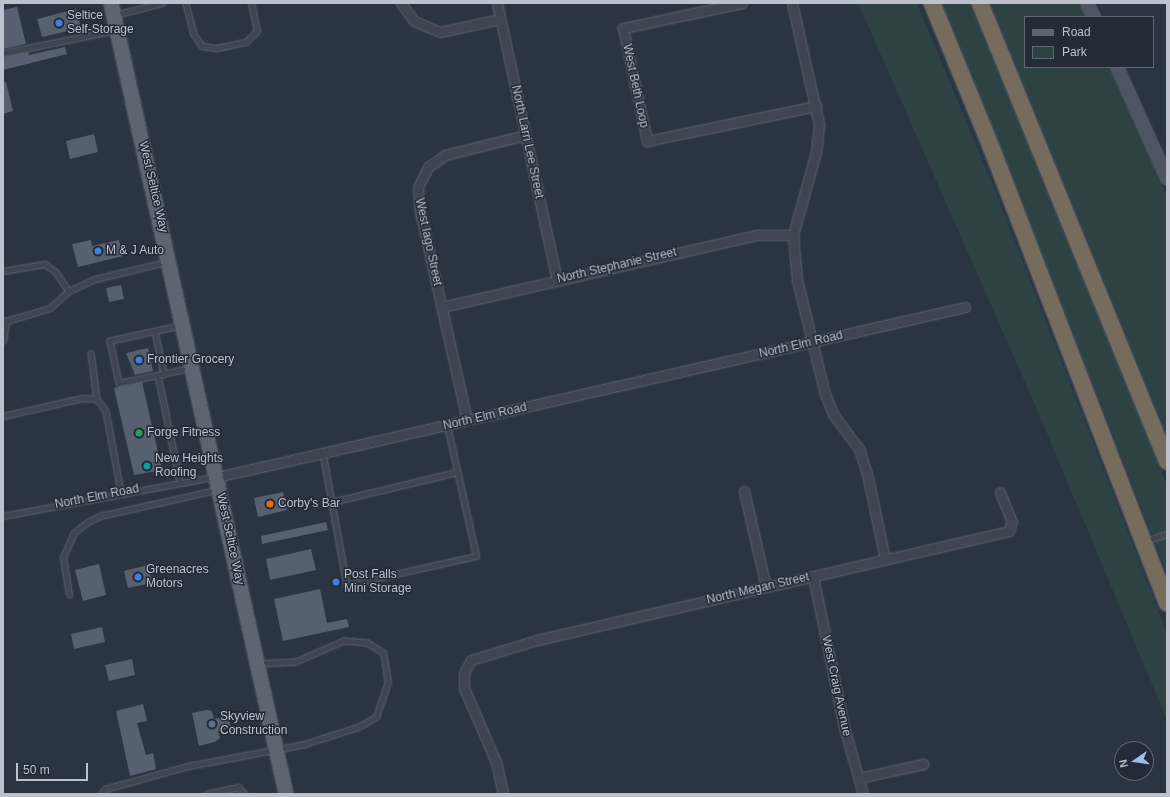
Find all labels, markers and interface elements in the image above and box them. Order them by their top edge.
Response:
place label: Seltice Self-Storage [67,9,134,37]
legend [1024,16,1154,68]
marker: Seltice Self-Storage [54,18,64,28]
text: Road [1062,25,1091,39]
street label: West Beth Loop [619,43,651,129]
text: Park [1062,45,1087,59]
street label: North Larri Lee Street [508,84,546,200]
street label: West Seltice Way [135,140,171,234]
street label: West Iago Street [412,197,444,287]
place label: M & J Auto [106,244,165,258]
street label: North Stephanie Street [556,245,678,287]
marker: M & J Auto [93,246,103,256]
street label: North Elm Road [758,328,844,362]
place label: Frontier Grocery [147,353,234,367]
marker: Frontier Grocery [134,355,144,365]
street label: North Elm Road [442,400,528,434]
place label: Forge Fitness [147,426,220,440]
marker: Forge Fitness [134,428,144,438]
place label: New Heights Roofing [155,452,223,480]
marker: New Heights Roofing [142,461,152,471]
street label: North Elm Road [54,482,140,512]
street label: West Seltice Way [213,492,247,586]
place label: Corby's Bar [278,497,340,511]
marker: Corby's Bar [265,499,275,509]
place label: Greenacres Motors [146,563,209,591]
place label: Post Falls Mini Storage [344,568,411,596]
street label: North Megan Street [705,570,811,608]
marker: Greenacres Motors [133,572,143,582]
marker: Post Falls Mini Storage [331,577,341,587]
street label: West Craig Avenue [818,634,854,738]
place label: Skyview Construction [220,710,287,738]
marker: Skyview Construction [207,719,217,729]
north arrow [1114,741,1154,781]
scale bar [18,755,90,781]
text: N [1117,758,1130,769]
text: 50 m [23,763,50,777]

